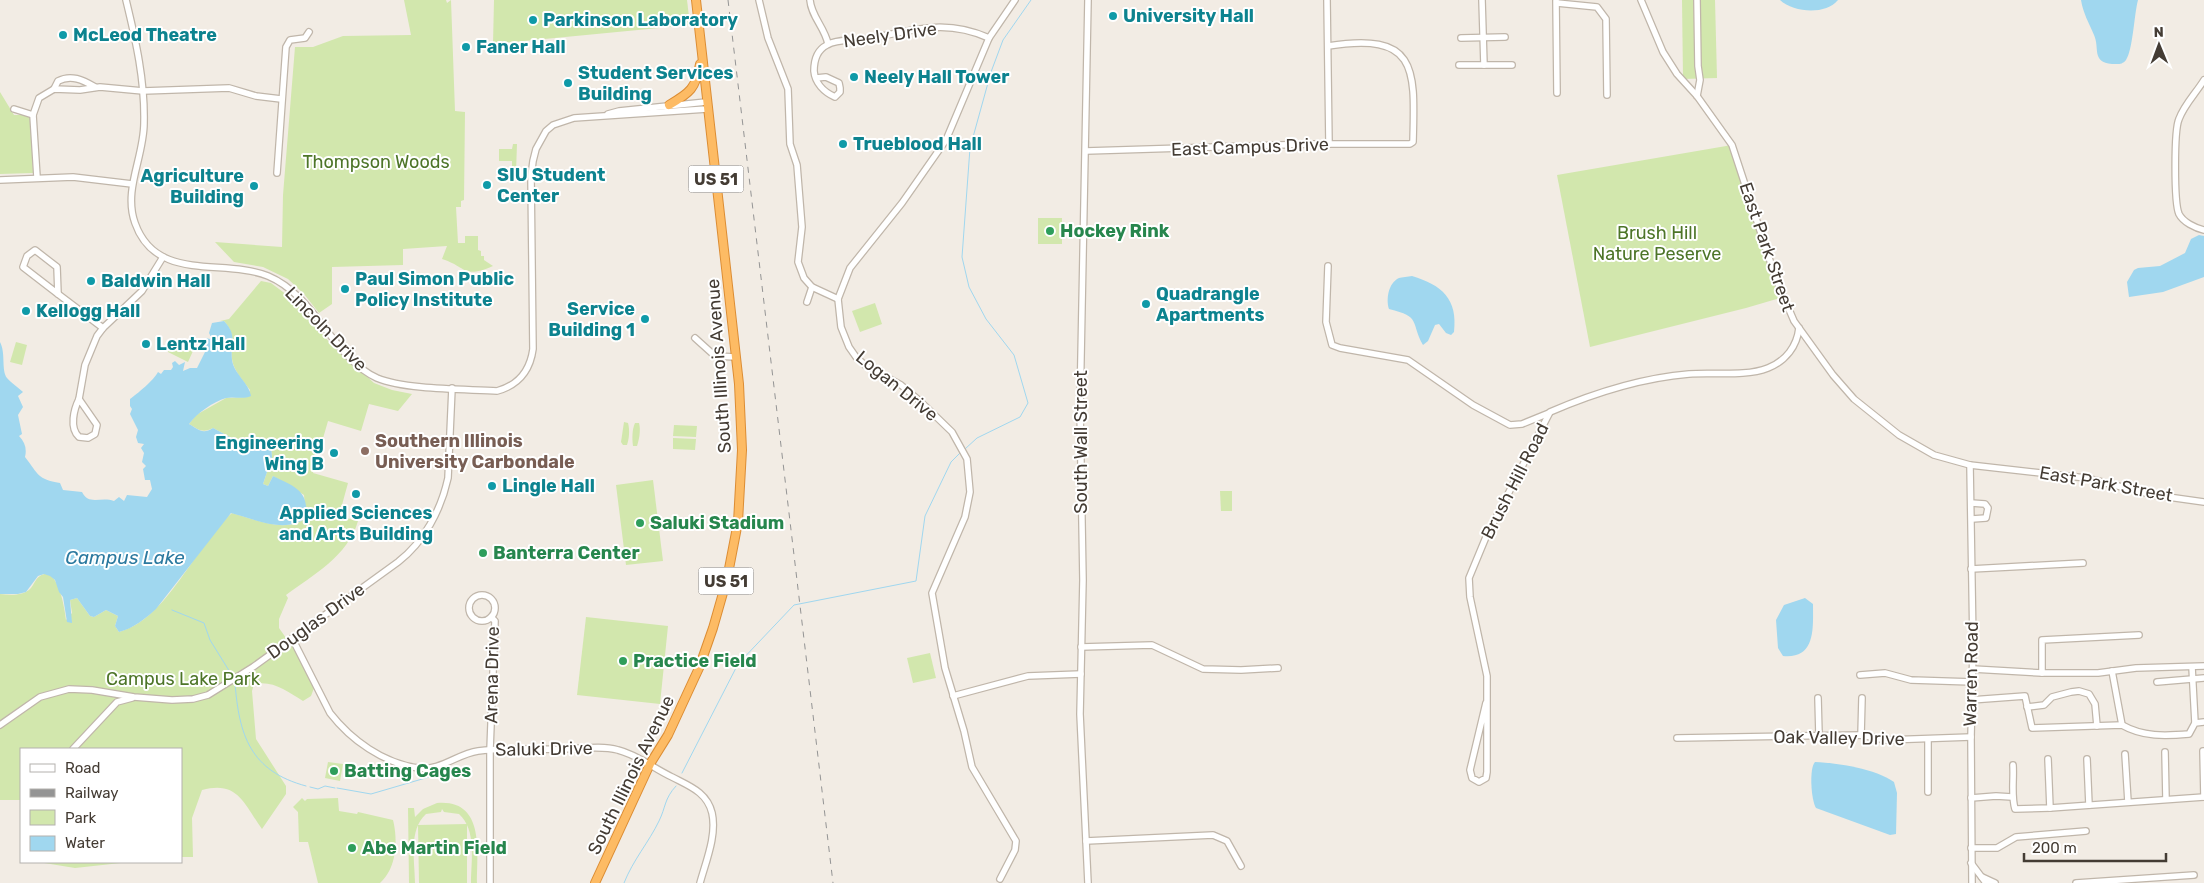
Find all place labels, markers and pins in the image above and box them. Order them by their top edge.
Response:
place label: University Hall [1123,5,1254,27]
place label: Parkinson Laboratory [543,9,738,31]
marker: University Hall [1107,10,1119,22]
marker: Parkinson Laboratory [527,14,539,26]
place label: McLeod Theatre [73,24,217,46]
marker: McLeod Theatre [57,29,69,41]
place label: Faner Hall [476,36,566,58]
marker: Faner Hall [460,41,472,53]
place label: Student Services Building [578,62,734,105]
place label: Neely Hall Tower [864,66,1010,88]
marker: Neely Hall Tower [848,71,860,83]
marker: Student Services Building [562,77,574,89]
place label: Trueblood Hall [853,133,982,155]
marker: Trueblood Hall [837,138,849,150]
place label: SIU Student Center [497,164,605,207]
place label: Agriculture Building [140,165,244,208]
marker: SIU Student Center [481,179,493,191]
marker: Agriculture Building [248,180,260,192]
place label: Hockey Rink [1060,220,1170,242]
marker: Hockey Rink [1044,225,1056,237]
place label: Paul Simon Public Policy Institute [355,268,514,311]
place label: Baldwin Hall [101,270,211,292]
marker: Baldwin Hall [85,275,97,287]
marker: Paul Simon Public Policy Institute [339,283,351,295]
place label: Quadrangle Apartments [1156,283,1265,326]
place label: Service Building 1 [548,298,635,341]
marker: Quadrangle Apartments [1140,298,1152,310]
place label: Kellogg Hall [36,300,140,322]
marker: Kellogg Hall [20,305,32,317]
marker: Service Building 1 [639,313,651,325]
place label: Lentz Hall [156,333,245,355]
marker: Lentz Hall [140,338,152,350]
place label: Southern Illinois University Carbondale [375,430,575,473]
place label: Engineering Wing B [215,432,324,475]
marker: Southern Illinois University Carbondale [359,445,371,457]
marker: Engineering Wing B [328,447,340,459]
place label: Lingle Hall [502,475,595,497]
marker: Lingle Hall [486,480,498,492]
marker: Applied Sciences and Arts Building [350,488,362,500]
place label: Applied Sciences and Arts Building [279,502,433,545]
place label: Saluki Stadium [650,512,784,534]
marker: Saluki Stadium [634,517,646,529]
place label: Banterra Center [493,542,640,564]
marker: Banterra Center [477,547,489,559]
place label: Practice Field [633,650,757,672]
marker: Practice Field [617,655,629,667]
place label: Batting Cages [344,760,471,782]
marker: Batting Cages [328,765,340,777]
place label: Abe Martin Field [362,837,507,859]
marker: Abe Martin Field [346,842,358,854]

